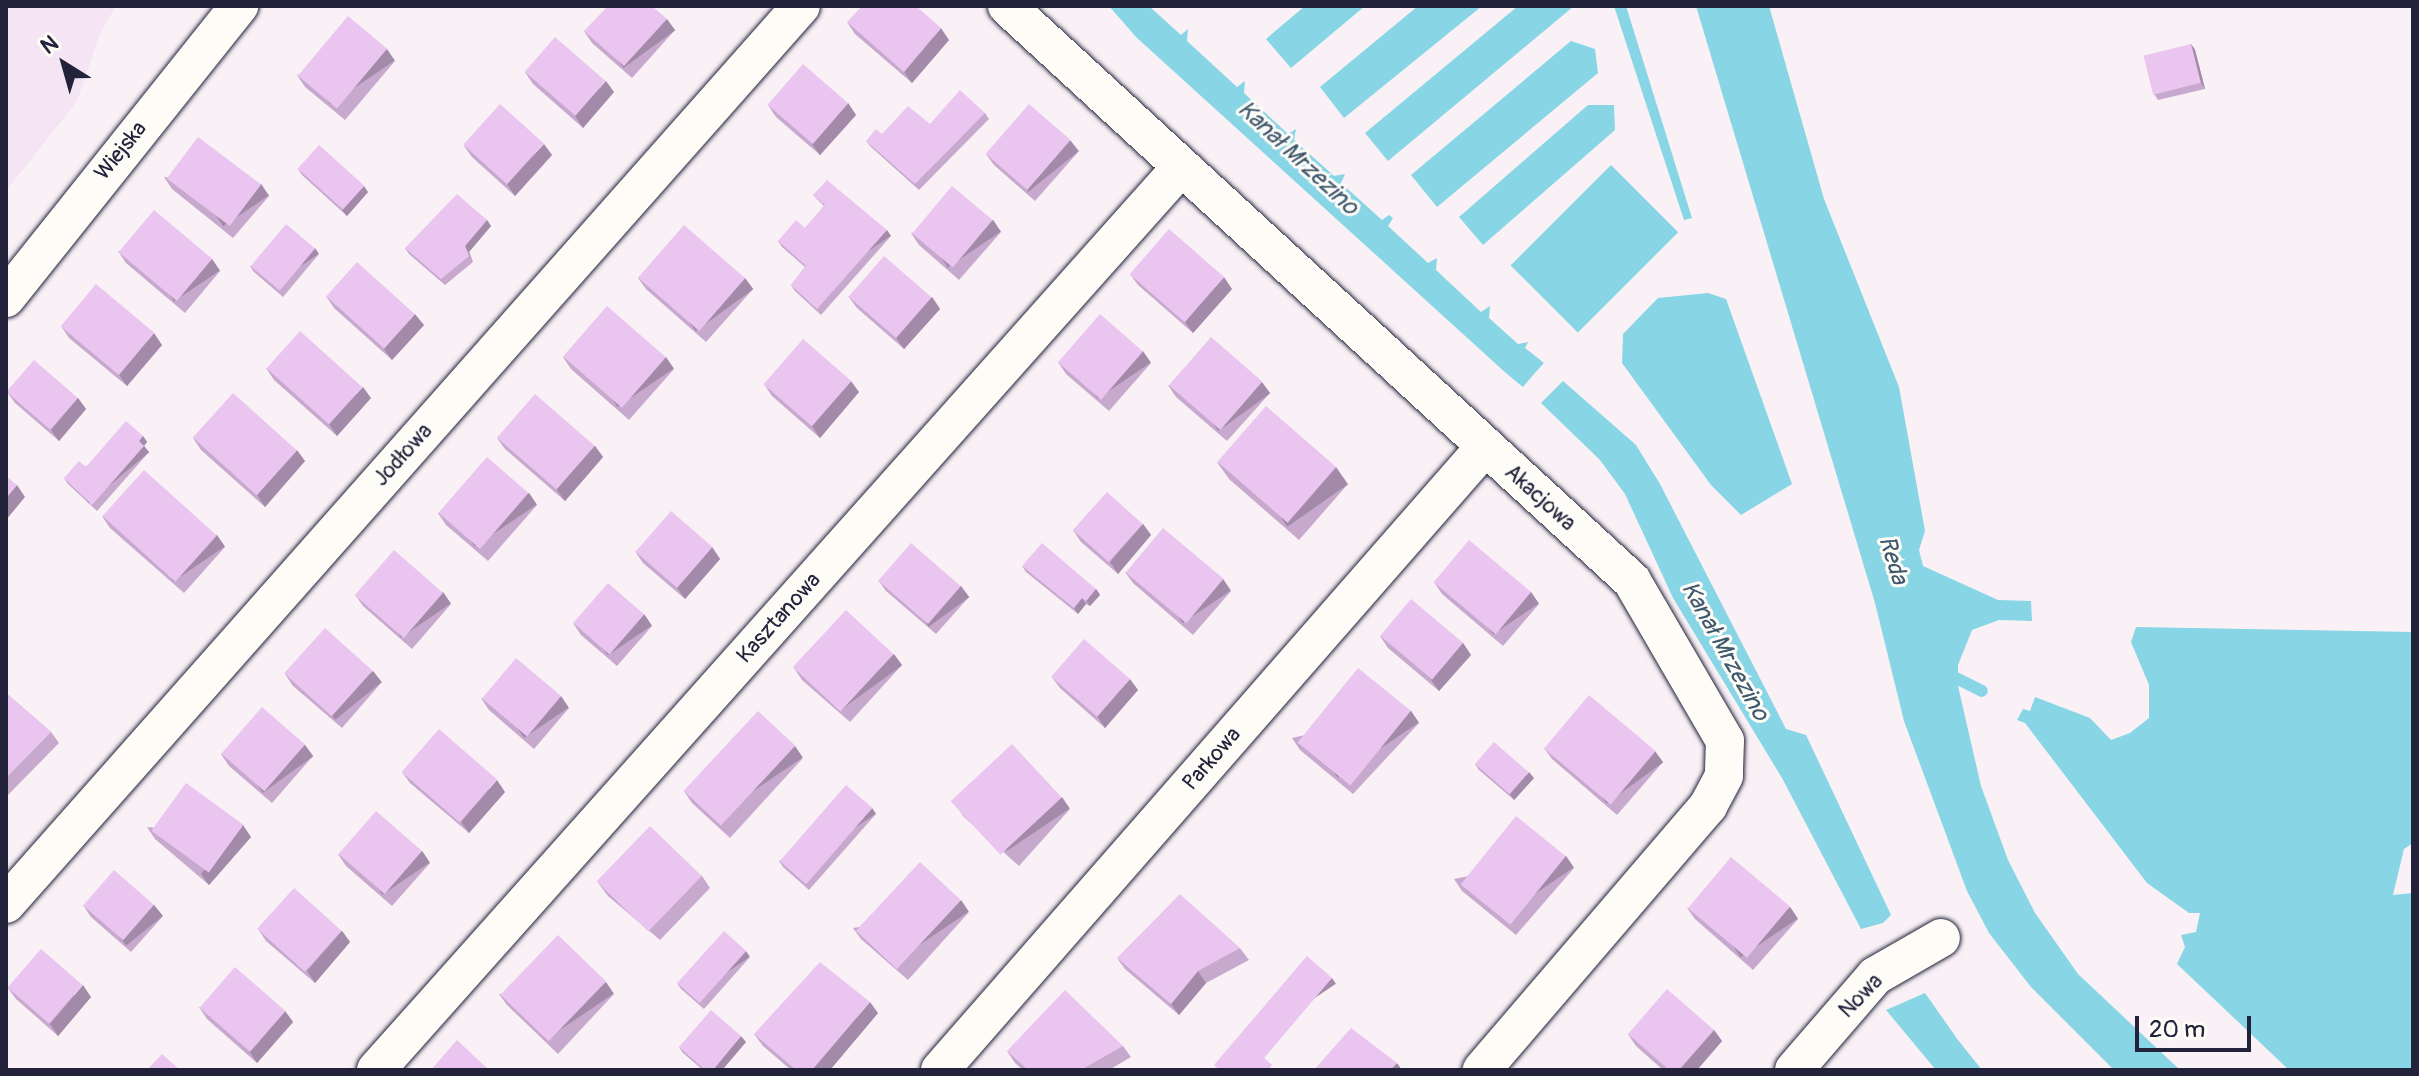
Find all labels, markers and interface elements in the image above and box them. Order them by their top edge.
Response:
north arrow [24,24,104,104]
text: N [35,29,64,60]
water label: Kanał Mrzezino [1232,95,1364,221]
street label: Wiejska [89,116,153,186]
street label: Jodłowa [368,418,438,492]
street label: Akacjowa [1499,459,1581,537]
water label: Reda [1872,533,1914,587]
street label: Kasztanowa [731,567,827,669]
water label: Kanał Mrzezino [1675,576,1775,726]
street label: Parkowa [1177,722,1247,796]
street label: Nowa [1834,968,1888,1024]
scale bar [2139,1000,2255,1050]
text: 20 m [2149,1015,2205,1044]

